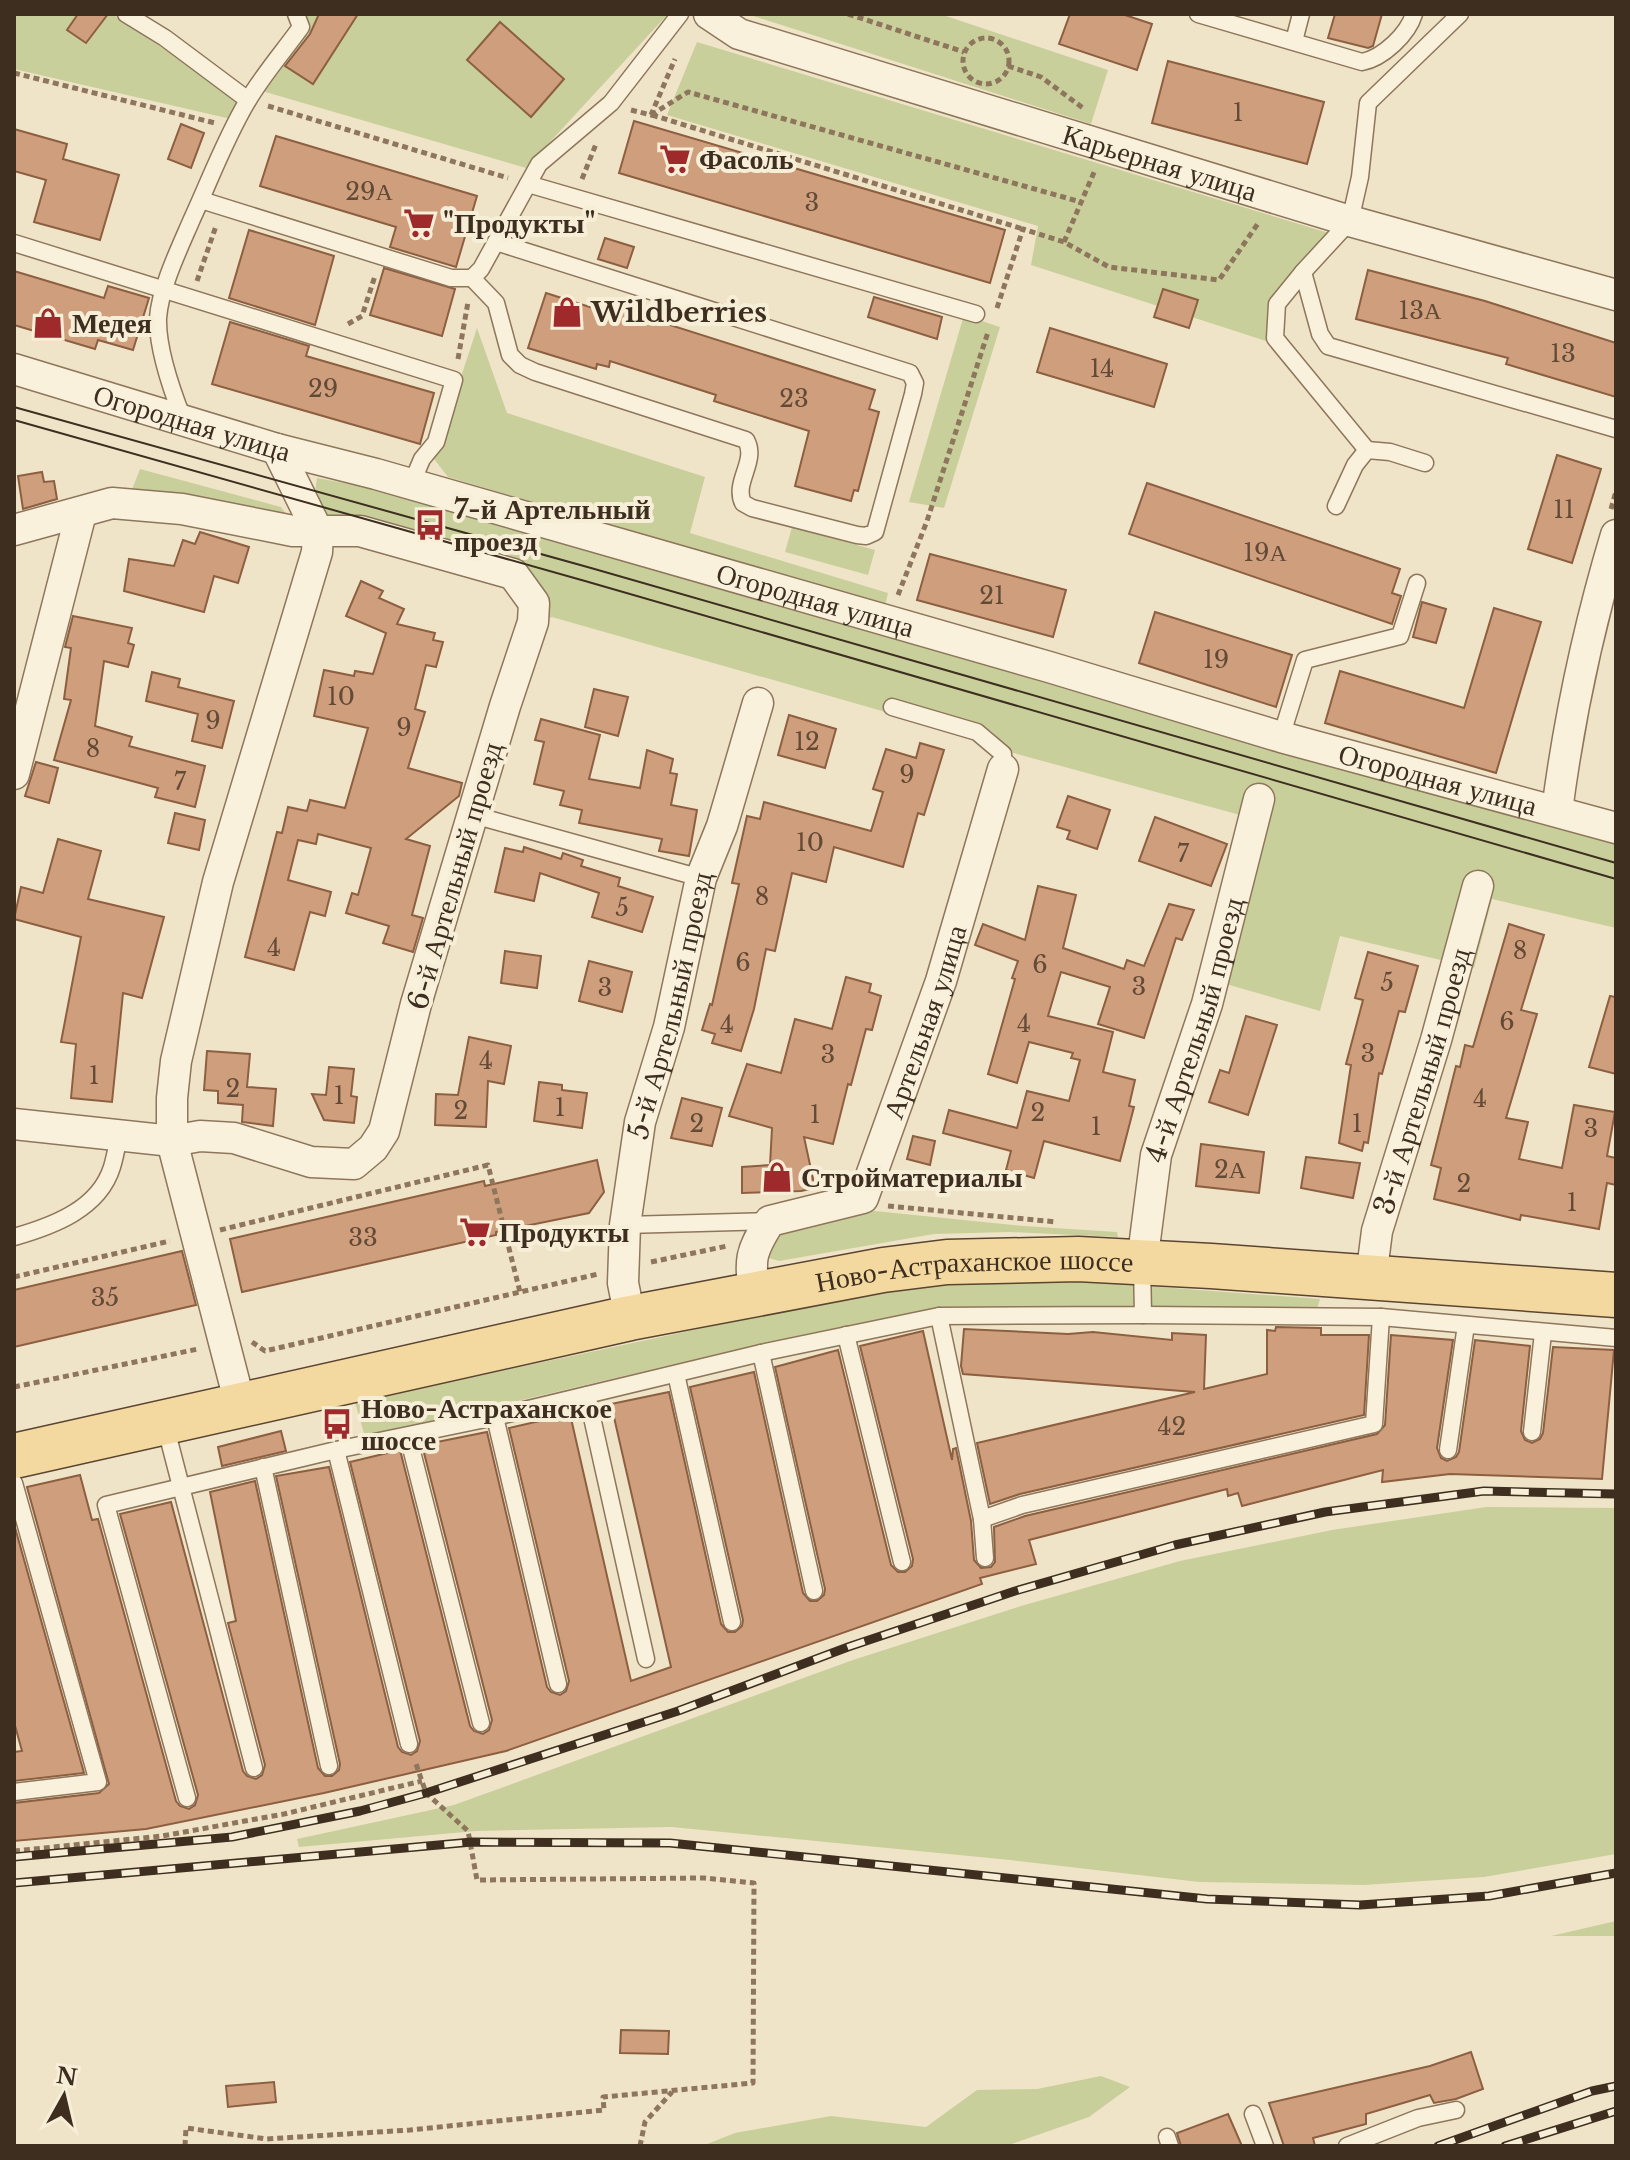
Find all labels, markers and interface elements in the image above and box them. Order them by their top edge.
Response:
house number: 1 [1233,98,1243,127]
street label: Карьерная улица [1058,117,1262,209]
supermarket icon: Фасоль [658,142,692,176]
place label: Фасоль [699,142,794,177]
house number: 29А [345,177,393,206]
house number: 3 [805,188,819,217]
supermarket icon: "Продукты" [402,206,436,240]
place label: "Продукты" [443,206,595,241]
shop icon: Wildberries [550,295,584,329]
place label: Wildberries [590,295,767,330]
house number: 13А [1399,296,1442,325]
shop icon: Медея [31,306,65,340]
place label: Медея [72,306,152,341]
house number: 13 [1550,339,1576,368]
house number: 14 [1090,354,1114,383]
house number: 29 [308,374,338,403]
street label: Огородная улица [89,377,295,469]
house number: 23 [779,384,809,413]
place label: 7-й Артельный проезд [454,492,651,559]
house number: 11 [1553,495,1575,524]
bus stop icon: 7-й Артельный проезд [413,508,447,542]
house number: 19А [1243,538,1287,567]
street label: Огородная улица [712,555,919,645]
house number: 21 [979,581,1005,610]
house number: 19 [1203,645,1229,674]
house number: 10 [327,682,355,711]
house number: 9 [205,706,221,735]
house number: 9 [396,713,412,742]
house number: 12 [794,727,820,756]
house number: 8 [86,734,100,763]
street label: Огородная улица [1335,736,1541,823]
street label: 6-й Артельный проезд [400,738,510,1014]
house number: 9 [899,760,915,789]
house number: 7 [174,767,187,796]
house number: 10 [796,828,824,857]
house number: 7 [1177,839,1190,868]
street label: 5-й Артельный проезд [620,869,719,1142]
house number: 8 [755,882,769,911]
house number: 5 [615,893,629,922]
street label: 4-й Артельный проезд [1137,894,1251,1167]
street label: Артельная улица [875,920,974,1124]
house number: 4 [267,933,281,962]
house number: 8 [1513,936,1527,965]
street label: 3-й Артельный проезд [1366,944,1478,1219]
house number: 6 [735,948,751,977]
house number: 6 [1032,950,1048,979]
house number: 5 [1380,968,1394,997]
house number: 3 [1132,972,1146,1001]
house number: 3 [598,973,612,1002]
house number: 6 [1499,1007,1515,1036]
house number: 4 [1017,1009,1031,1038]
house number: 4 [720,1010,734,1039]
house number: 3 [1361,1039,1375,1068]
house number: 3 [821,1040,835,1069]
house number: 4 [479,1046,493,1075]
house number: 1 [89,1061,99,1090]
house number: 2 [226,1074,240,1103]
house number: 1 [334,1081,344,1110]
house number: 4 [1473,1084,1487,1113]
house number: 1 [555,1093,565,1122]
house number: 2 [454,1096,468,1125]
house number: 2 [1031,1098,1045,1127]
house number: 1 [810,1100,820,1129]
house number: 2 [690,1109,704,1138]
house number: 1 [1352,1109,1362,1138]
house number: 1 [1091,1112,1101,1141]
house number: 3 [1584,1114,1598,1143]
house number: 2А [1214,1155,1247,1184]
shop icon: Стройматериалы [760,1160,794,1194]
place label: Стройматериалы [801,1160,1023,1195]
house number: 2 [1457,1169,1471,1198]
house number: 1 [1567,1188,1577,1217]
supermarket icon: Продукты [458,1215,492,1249]
place label: Продукты [499,1215,630,1250]
house number: 33 [348,1223,378,1252]
street label: Ново-Астраханское шоссе [812,1241,1134,1300]
house number: 35 [91,1283,119,1312]
place label: Ново-Астраханское шоссе [361,1391,612,1458]
bus stop icon: Ново-Астраханское шоссе [320,1407,354,1441]
house number: 42 [1158,1412,1186,1441]
north arrow [24,2056,104,2136]
text: N [55,2062,79,2092]

